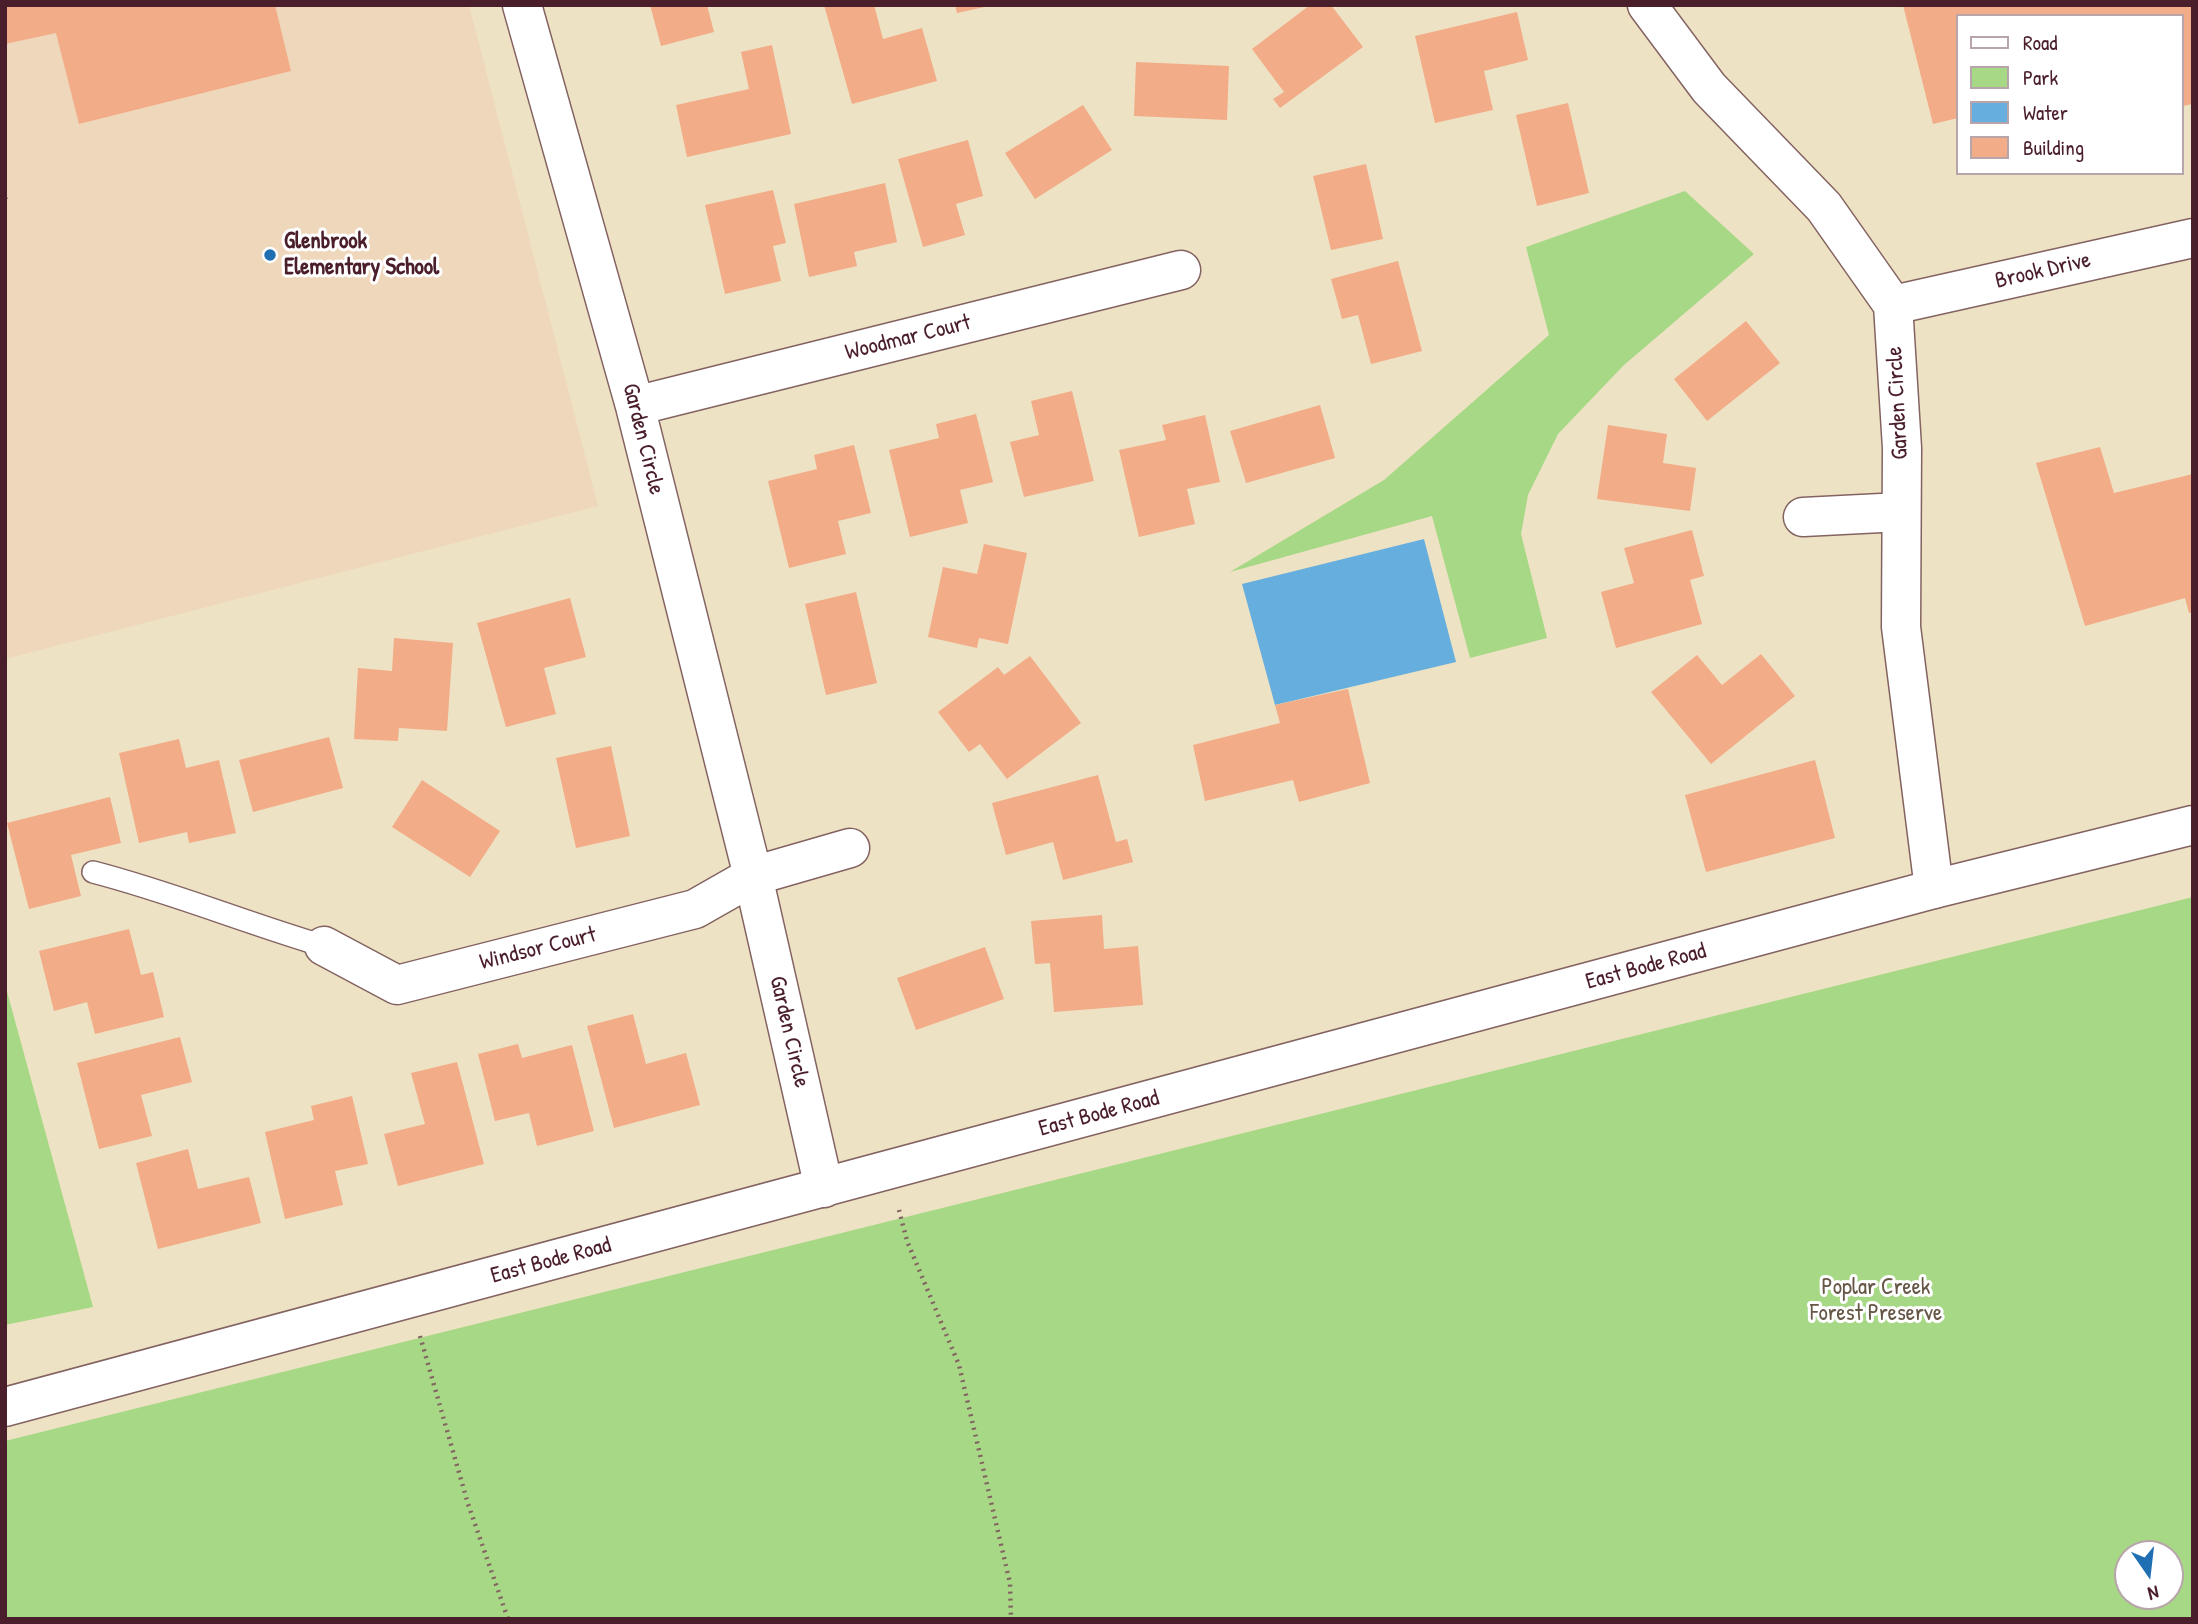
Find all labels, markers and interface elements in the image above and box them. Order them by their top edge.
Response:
legend [1956,14,2184,175]
text: Road [2023,28,2057,57]
text: Park [2023,63,2058,92]
text: Water [2023,98,2068,127]
text: Building [2023,133,2084,162]
place label: Glenbrook Elementary School [284,228,439,282]
marker: Glenbrook Elementary School [262,247,278,263]
street label: Brook Drive [1993,247,2093,295]
street label: Woodmar Court [842,309,974,367]
street label: Garden Circle [1881,346,1915,460]
street label: Garden Circle [616,381,670,497]
street label: Windsor Court [477,921,599,977]
street label: East Bode Road [1583,938,1709,996]
street label: Garden Circle [763,974,815,1090]
street label: East Bode Road [1036,1085,1162,1143]
street label: East Bode Road [488,1232,614,1290]
park label: Poplar Creek Forest Preserve [1810,1274,1942,1328]
north arrow [2114,1540,2184,1610]
text: N [2146,1580,2162,1607]

